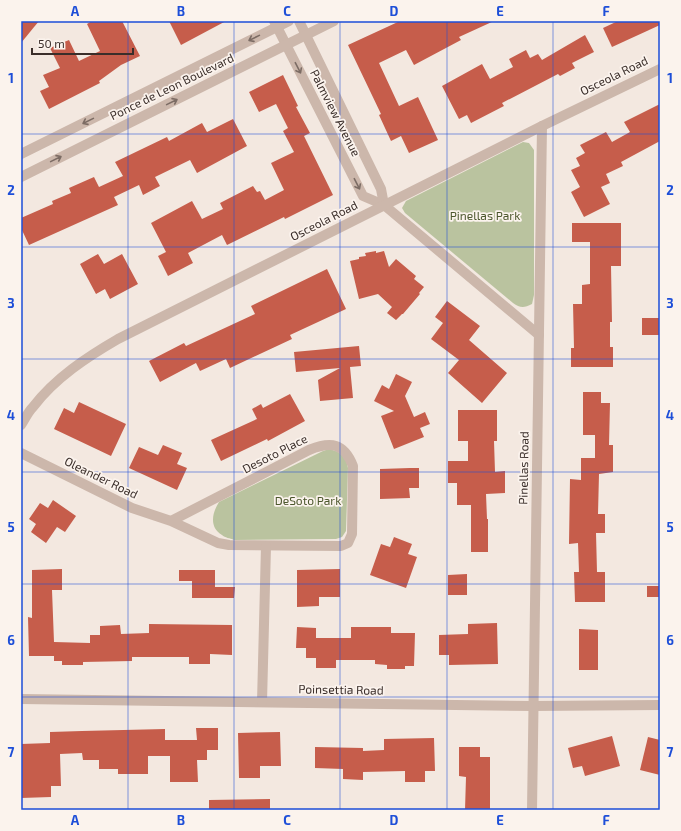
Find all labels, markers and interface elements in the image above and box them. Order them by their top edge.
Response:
text: A [71,3,80,19]
text: B [177,3,185,19]
text: C [283,3,291,19]
text: D [390,3,399,19]
text: E [496,3,504,19]
text: F [602,3,610,19]
scale bar [32,30,133,56]
one-way arrow [249,35,261,42]
text: 50 m [38,36,65,50]
street label: Ponce de Leon Boulevard [107,50,236,122]
street label: Osceola Road [577,53,650,98]
one-way arrow [295,62,302,74]
street label: Palmview Avenue [308,67,364,158]
text: 1 [8,70,14,86]
text: 1 [667,70,673,86]
one-way arrow [166,97,178,105]
one-way arrow [82,118,94,125]
one-way arrow [50,155,62,163]
one-way arrow [354,178,361,190]
text: 2 [7,182,15,198]
text: 2 [666,182,674,198]
street label: Osceola Road [288,197,360,243]
park label: Pinellas Park [450,208,520,222]
text: 3 [7,295,15,311]
text: 3 [666,295,674,311]
text: 4 [7,407,15,423]
text: 4 [666,407,674,423]
street label: Desoto Place [240,431,309,475]
street label: Pinellas Road [515,431,531,505]
street label: Oleander Road [63,453,140,501]
park label: DeSoto Park [275,493,341,507]
text: 5 [7,519,15,535]
text: 5 [666,519,674,535]
text: 6 [7,632,15,648]
text: 6 [666,632,674,648]
street label: Poinsettia Road [298,681,384,697]
text: 7 [8,744,15,760]
text: 7 [667,744,674,760]
text: A [71,812,80,828]
text: B [177,812,185,828]
text: C [283,812,291,828]
text: D [390,812,399,828]
text: E [496,812,504,828]
text: F [602,812,610,828]

